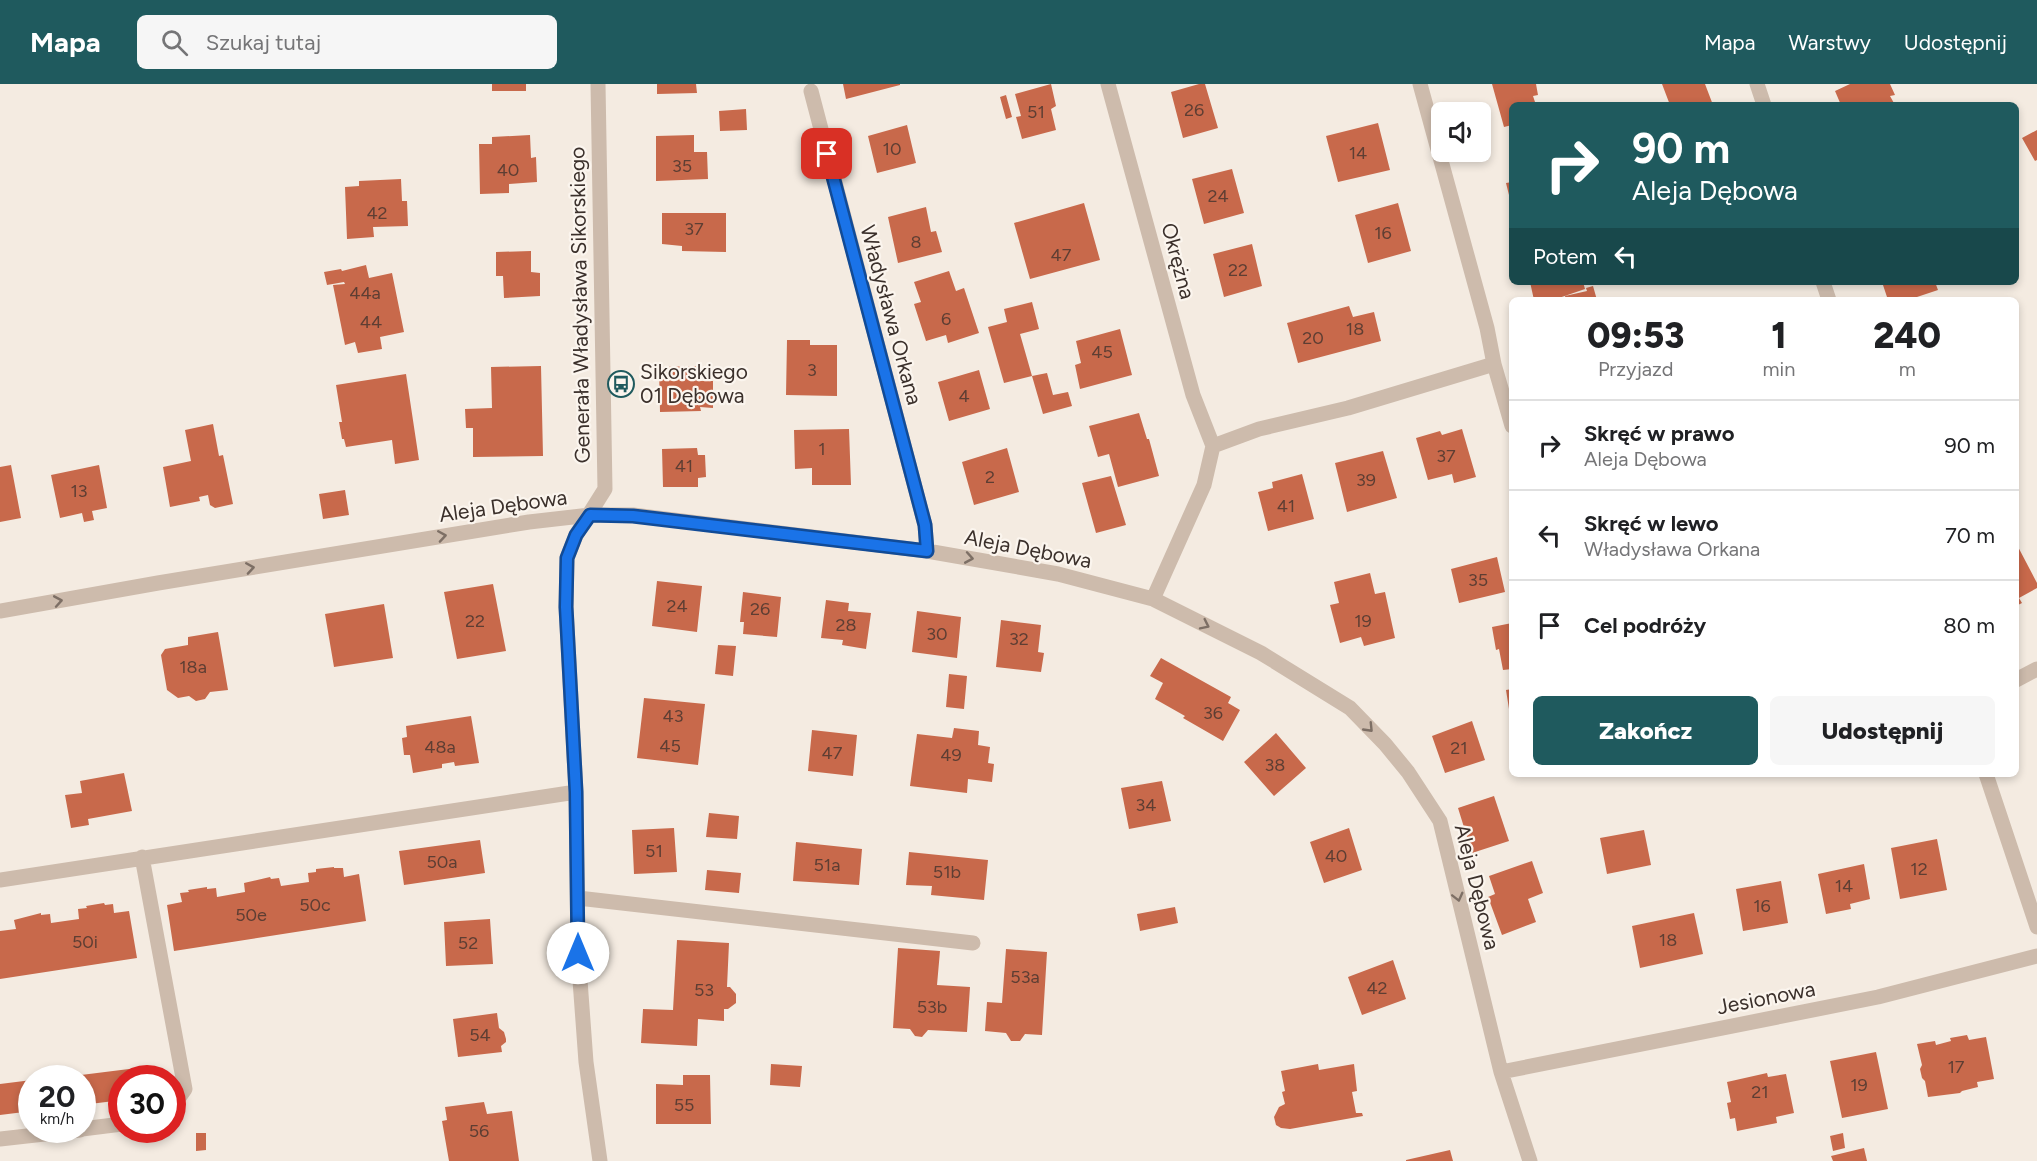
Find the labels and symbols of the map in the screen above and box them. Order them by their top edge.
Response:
house number: 26 [1184,99,1204,121]
house number: 51 [1027,101,1045,123]
pin [801,128,852,179]
house number: 10 [883,138,901,160]
house number: 14 [1349,142,1367,164]
street label: Generała Władysława Sikorskiego [564,147,595,463]
house number: 35 [672,155,692,177]
house number: 40 [497,159,519,181]
house number: 24 [1207,185,1229,207]
house number: 42 [366,202,388,224]
house number: 37 [684,218,704,240]
street label: Okrężna [1156,220,1201,302]
street label: Władysława Orkana [855,222,927,407]
house number: 16 [1374,222,1392,244]
house number: 8 [910,231,922,253]
house number: 47 [1051,244,1072,266]
house number: 22 [1228,259,1248,281]
house number: 44a [349,282,381,304]
house number: 6 [941,308,951,330]
house number: 44 [360,311,382,333]
house number: 18 [1346,318,1364,340]
house number: 20 [1302,327,1324,349]
house number: 45 [1091,341,1113,363]
place label: Sikorskiego 01 Dębowa [640,359,748,408]
house number: 3 [807,359,817,381]
bus stop icon: Sikorskiego 01 Dębowa [606,369,636,399]
house number: 4 [958,385,970,407]
house number: 1 [818,438,826,460]
house number: 37 [1436,445,1456,467]
house number: 41 [675,455,693,477]
house number: 2 [985,466,995,488]
house number: 39 [1356,469,1376,491]
house number: 13 [70,480,88,502]
street label: Aleja Dębowa [437,484,569,527]
house number: 41 [1277,495,1295,517]
street label: Aleja Dębowa [962,524,1094,573]
one-way arrow [437,530,447,543]
one-way arrow [964,551,974,564]
one-way arrow [245,562,254,574]
house number: 35 [1468,569,1488,591]
one-way arrow [53,595,62,607]
house number: 24 [666,595,688,617]
house number: 26 [750,598,770,620]
house number: 22 [465,610,485,632]
house number: 19 [1354,610,1372,632]
house number: 28 [835,614,857,636]
one-way arrow [1199,618,1210,629]
house number: 30 [926,623,948,645]
house number: 32 [1009,628,1029,650]
house number: 18a [179,656,207,678]
house number: 36 [1203,702,1223,724]
house number: 43 [663,705,683,727]
one-way arrow [1362,720,1373,731]
house number: 45 [659,735,681,757]
house number: 48a [424,736,456,758]
house number: 21 [1450,737,1468,759]
house number: 47 [822,742,843,764]
house number: 49 [940,744,962,766]
house number: 38 [1265,754,1285,776]
house number: 34 [1136,794,1156,816]
street label: Aleja Dębowa [1450,821,1505,952]
house number: 51 [645,840,663,862]
house number: 40 [1325,845,1347,867]
house number: 50a [426,851,458,873]
house number: 51a [814,854,840,876]
house number: 12 [1910,858,1928,880]
house number: 51b [933,861,961,883]
house number: 14 [1835,875,1853,897]
one-way arrow [1451,891,1464,901]
house number: 50c [299,894,331,916]
house number: 16 [1753,895,1771,917]
house number: 50e [235,904,267,926]
position arrow [546,921,610,985]
house number: 18 [1659,929,1677,951]
house number: 50i [72,931,98,953]
house number: 52 [458,932,478,954]
house number: 53a [1010,966,1040,988]
street label: Jesionowa [1715,976,1817,1019]
house number: 42 [1366,977,1388,999]
house number: 53 [694,979,714,1001]
house number: 53b [917,996,947,1018]
house number: 54 [469,1024,491,1046]
house number: 17 [1947,1056,1965,1078]
speed limit sign: 30 [108,1065,186,1143]
house number: 19 [1850,1074,1868,1096]
house number: 21 [1751,1081,1769,1103]
house number: 55 [674,1094,694,1116]
house number: 56 [469,1120,489,1142]

